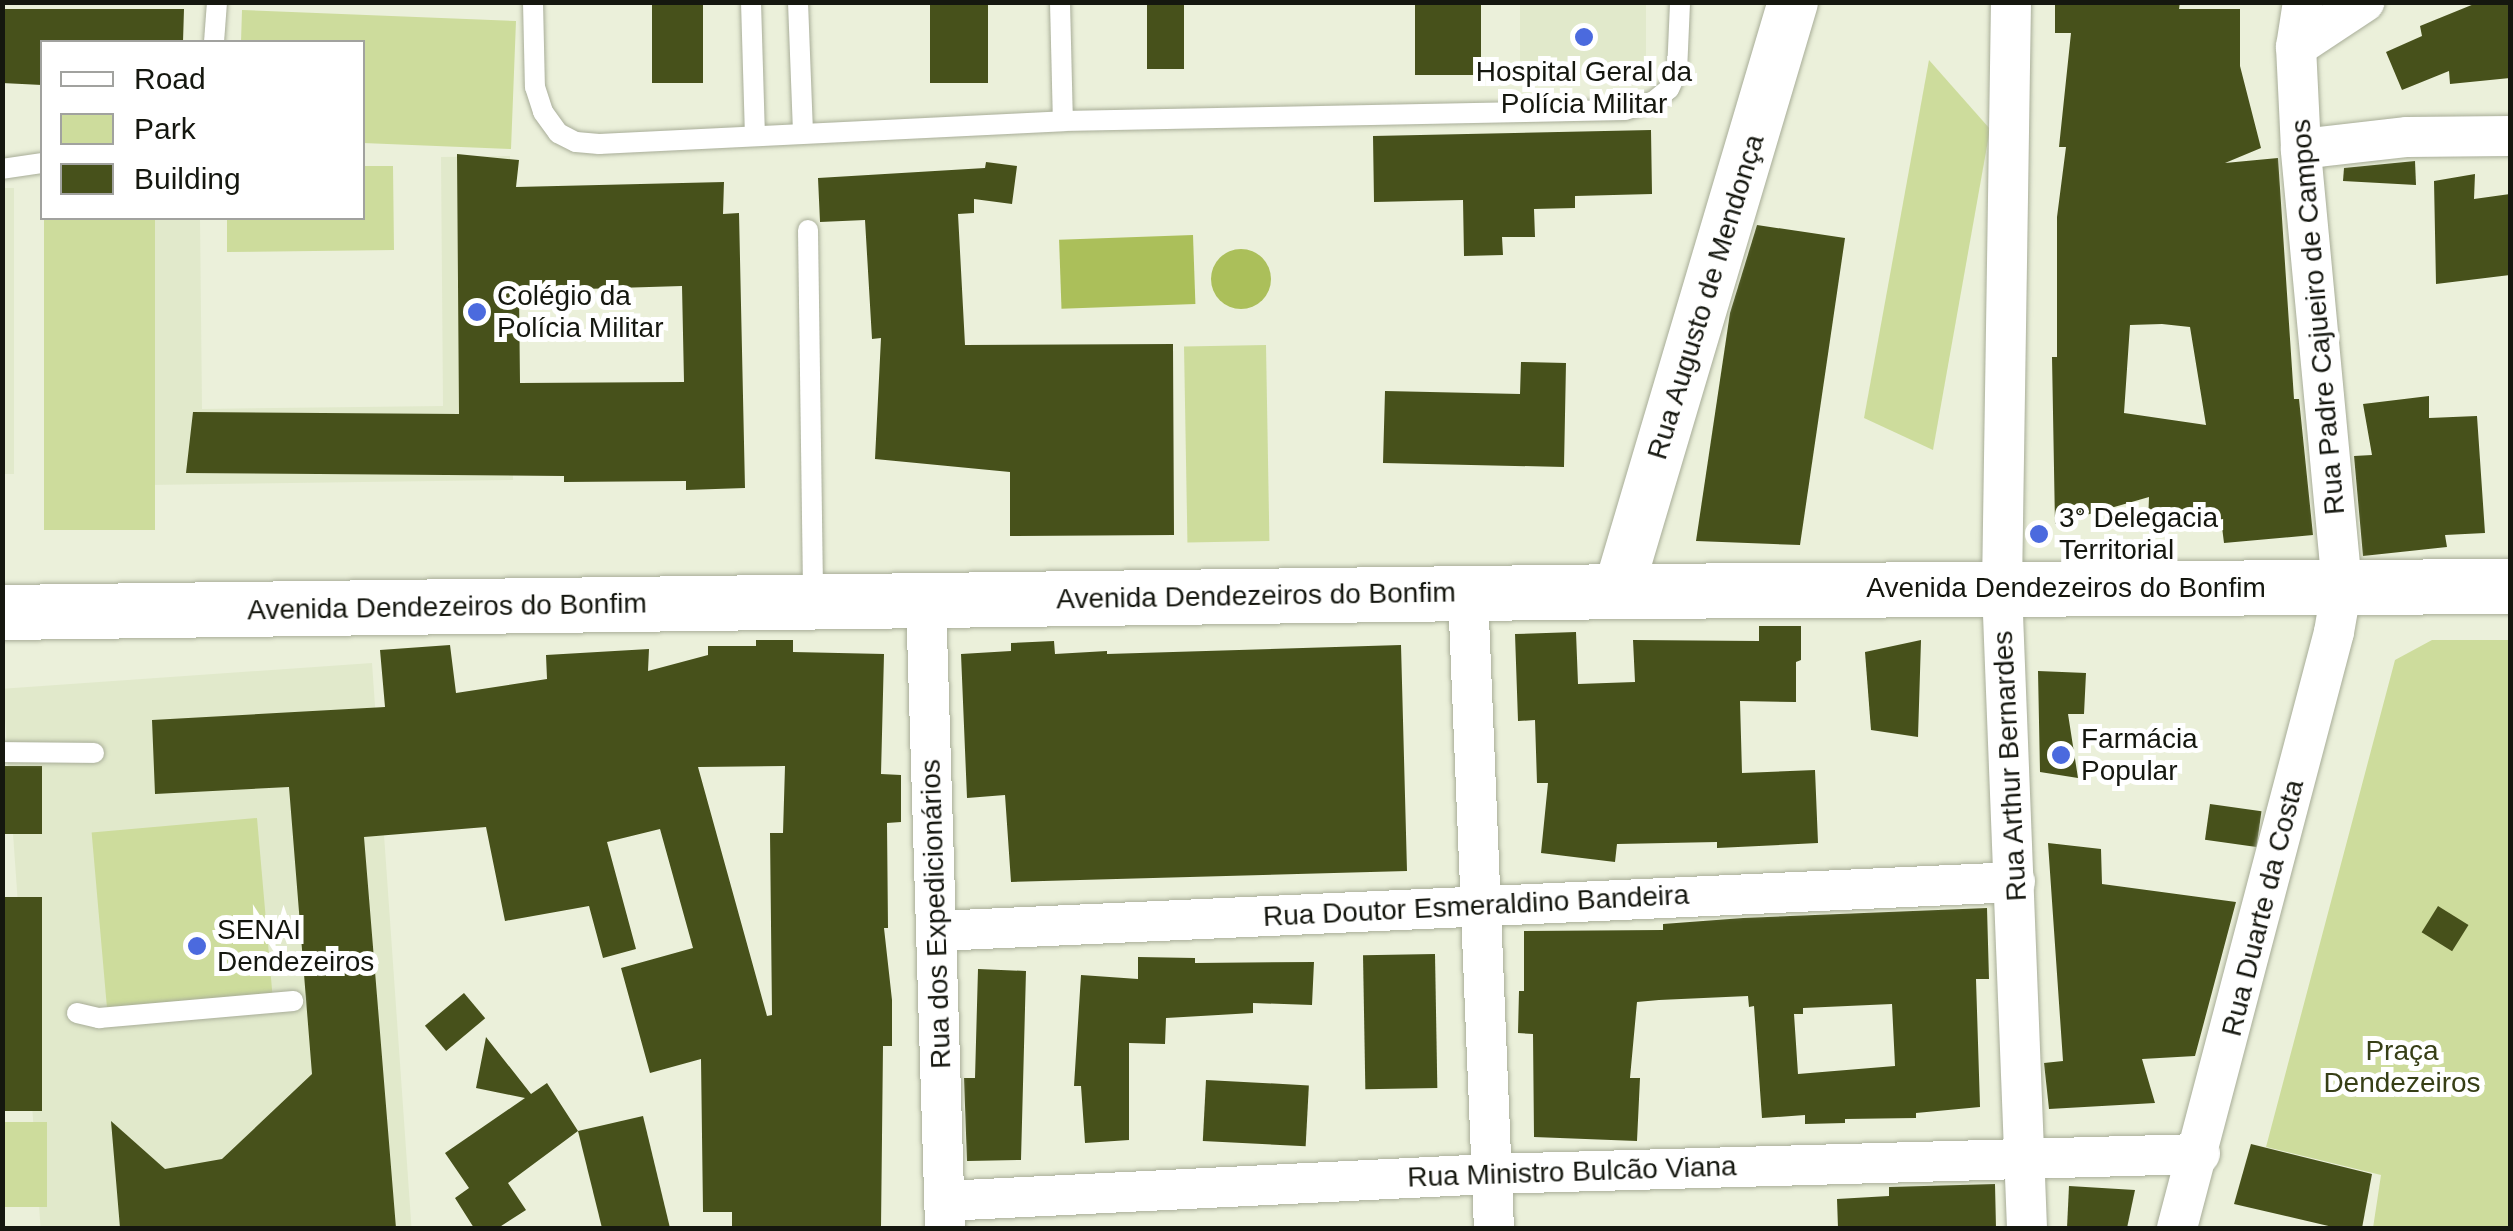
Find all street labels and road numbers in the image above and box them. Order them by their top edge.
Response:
street label: Rua Padre Cajueiro de Campos [2284,118,2352,516]
street label: Rua Augusto de Mendonça [1640,130,1772,464]
street label: Avenida Dendezeiros do Bonfim [1866,571,2266,605]
street label: Avenida Dendezeiros do Bonfim [1056,576,1456,616]
street label: Avenida Dendezeiros do Bonfim [247,587,647,627]
street label: Rua Arthur Bernardes [1986,629,2034,903]
street label: Rua dos Expedicionários [914,759,958,1069]
street label: Rua Duarte da Costa [2215,776,2311,1040]
street label: Rua Doutor Esmeraldino Bandeira [1262,878,1690,934]
street label: Rua Ministro Bulcão Viana [1407,1149,1737,1195]

